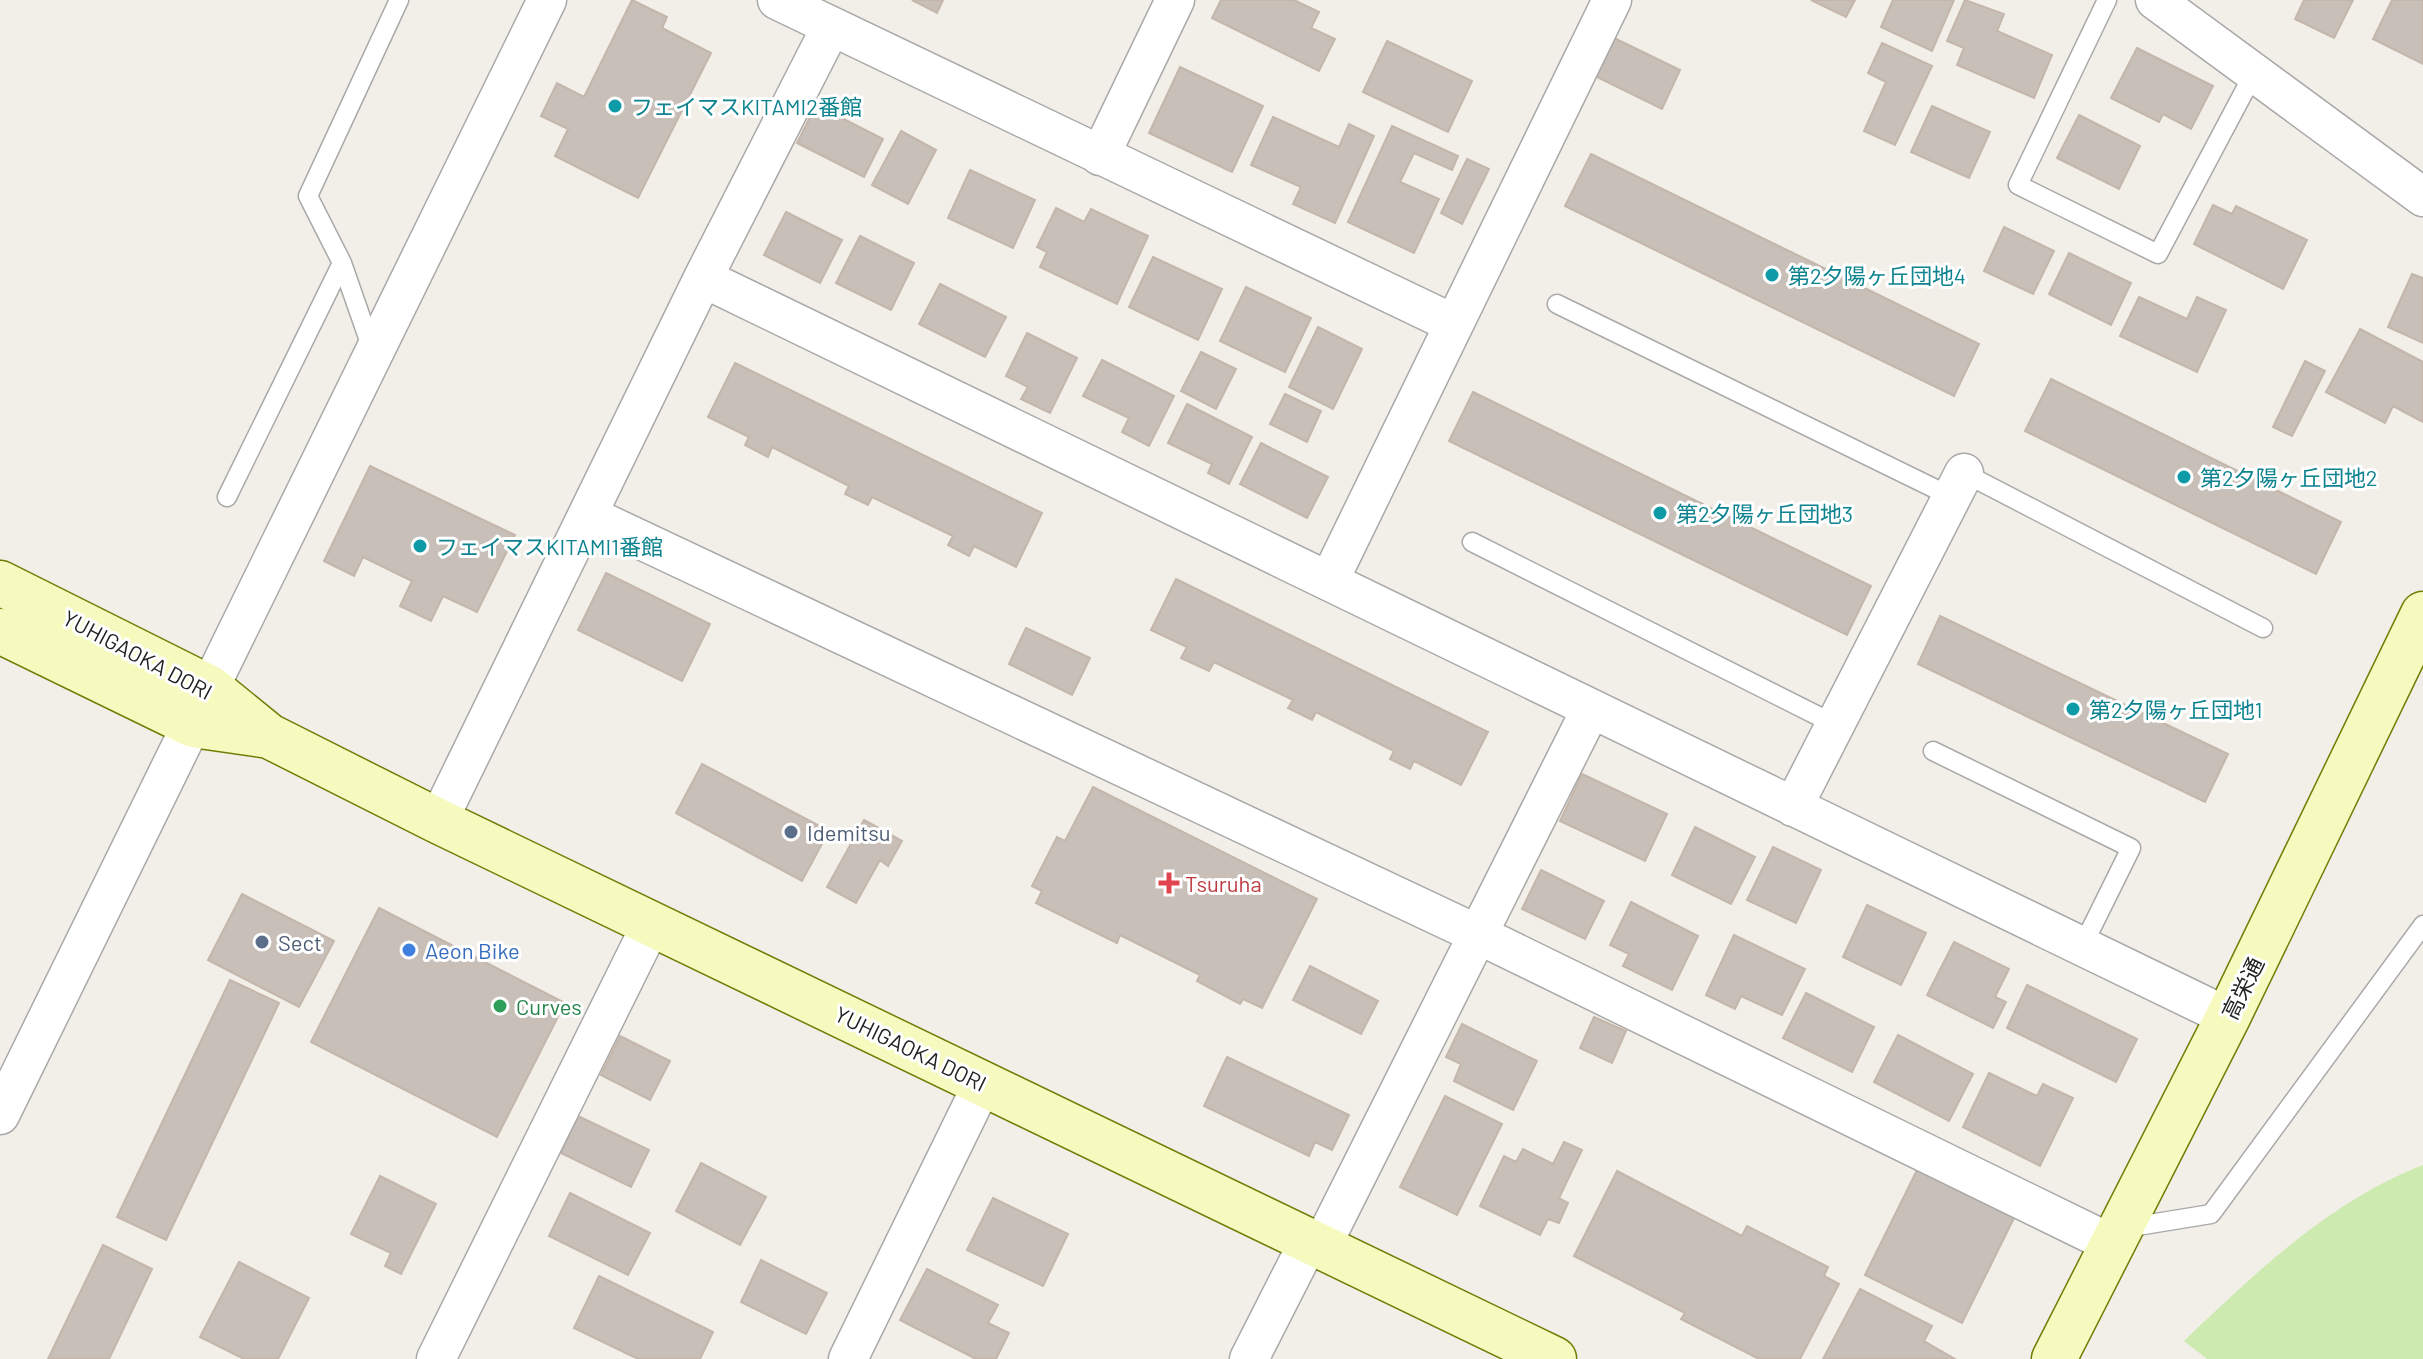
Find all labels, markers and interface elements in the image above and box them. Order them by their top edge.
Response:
place label: フェイマスKITAMI2番館 [631,93,862,119]
marker: フェイマスKITAMI2番館 [606,97,624,115]
place label: 第2夕陽ヶ丘団地4 [1788,262,1966,288]
marker: 第2夕陽ヶ丘団地4 [1763,266,1781,284]
place label: 第2夕陽ヶ丘団地2 [2200,464,2378,490]
marker: 第2夕陽ヶ丘団地2 [2175,468,2193,486]
place label: 第2夕陽ヶ丘団地3 [1676,500,1853,526]
marker: 第2夕陽ヶ丘団地3 [1651,504,1669,522]
place label: フェイマスKITAMI1番館 [436,533,663,559]
marker: フェイマスKITAMI1番館 [411,537,429,555]
street label: YUHIGAOKA DORI [59,604,217,704]
place label: 第2夕陽ヶ丘団地1 [2089,696,2263,722]
marker: 第2夕陽ヶ丘団地1 [2064,700,2082,718]
place label: Idemitsu [807,819,891,845]
marker: Idemitsu [782,823,800,841]
place label: Tsuruha [1185,870,1262,896]
marker: Tsuruha [1160,874,1178,892]
place label: Sect [278,929,322,955]
marker: Sect [253,933,271,951]
place label: Aeon Bike [425,937,520,963]
marker: Aeon Bike [400,941,418,959]
street label: 高栄通 [2216,953,2268,1023]
place label: Curves [516,993,582,1019]
marker: Curves [491,997,509,1015]
street label: YUHIGAOKA DORI [831,1000,991,1096]

